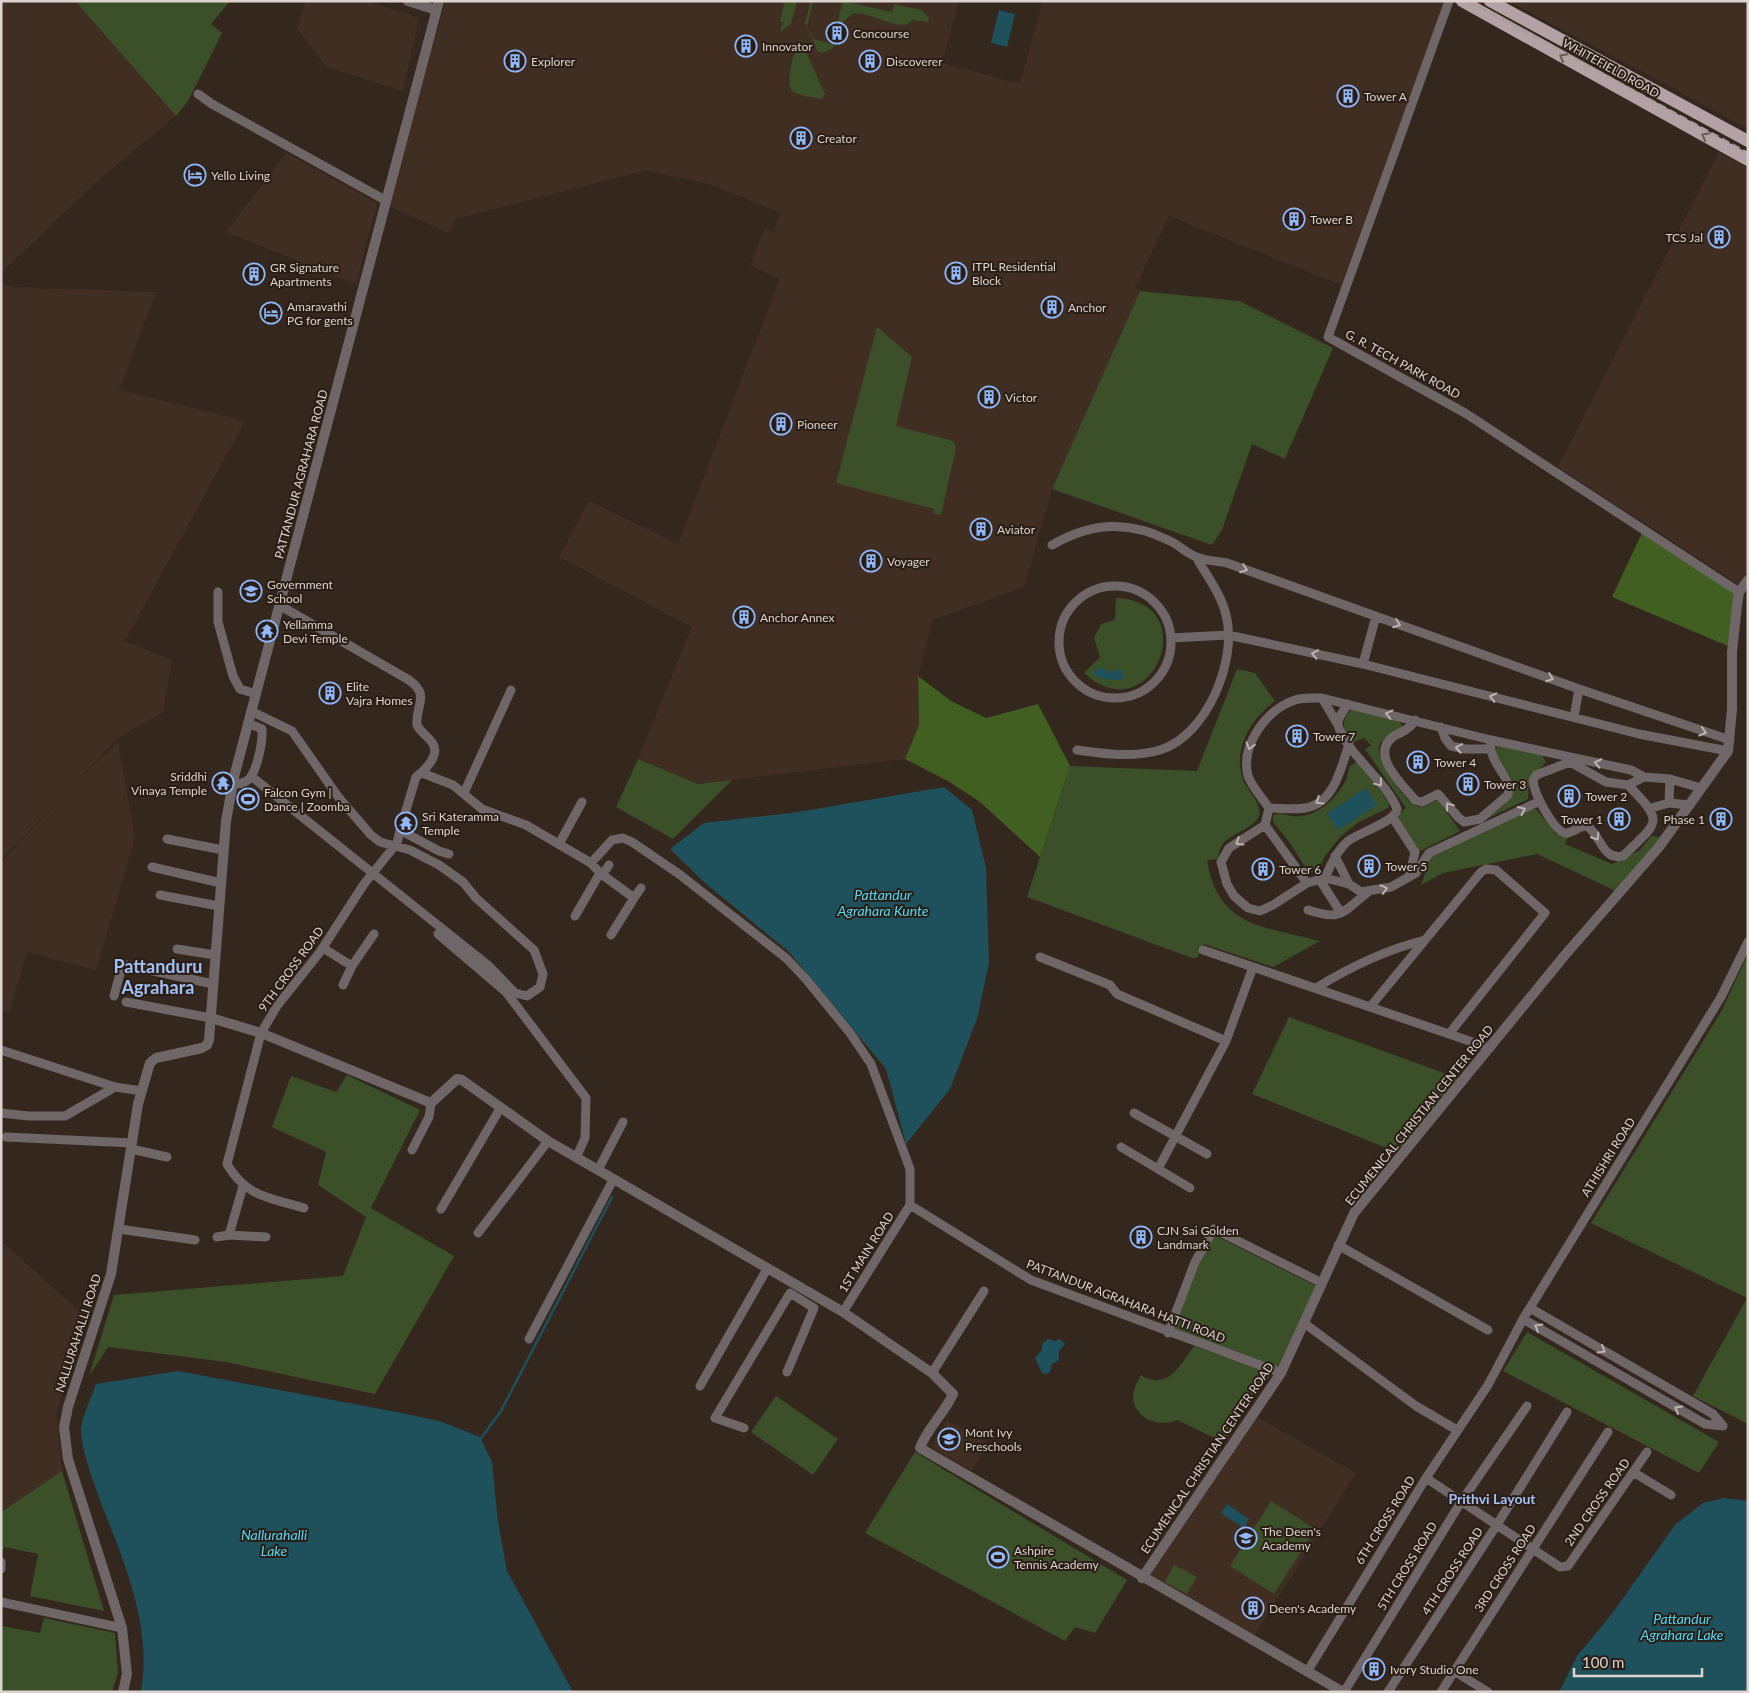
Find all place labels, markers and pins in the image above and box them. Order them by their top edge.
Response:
building icon: Concourse [825,21,849,45]
place label: Concourse [853,26,909,41]
building icon: Innovator [734,34,758,58]
place label: Innovator [762,39,813,54]
building icon: Explorer [503,49,527,73]
building icon: Discoverer [858,49,882,73]
place label: Explorer [531,54,576,69]
place label: Discoverer [886,54,943,69]
building icon: Tower A [1336,84,1360,108]
place label: Tower A [1364,89,1408,104]
building icon: Creator [789,126,813,150]
place label: Creator [817,131,857,146]
hotel icon: Yello Living [183,163,207,187]
place label: Yello Living [211,168,270,183]
building icon: Tower B [1282,207,1306,231]
place label: Tower B [1310,212,1353,227]
building icon: TCS Jal [1707,225,1731,249]
place label: TCS Jal [1665,230,1703,245]
place label: ITPL Residential Block [972,259,1056,288]
place label: GR Signature Apartments [270,260,339,289]
building icon: ITPL Residential Block [944,261,968,285]
building icon: GR Signature Apartments [242,262,266,286]
building icon: Anchor [1040,295,1064,319]
place label: Amaravathi PG for gents [287,299,353,328]
place label: Anchor [1068,300,1107,315]
hotel icon: Amaravathi PG for gents [259,301,283,325]
building icon: Victor [977,385,1001,409]
place label: Victor [1005,390,1038,405]
building icon: Pioneer [769,412,793,436]
place label: Pioneer [797,417,838,432]
building icon: Aviator [969,517,993,541]
place label: Aviator [997,522,1036,537]
building icon: Voyager [859,549,883,573]
place label: Voyager [887,554,930,569]
place label: Government School [267,577,334,606]
school or university icon: Government School [239,579,263,603]
building icon: Anchor Annex [732,605,756,629]
place label: Anchor Annex [760,610,835,625]
place label: Yellamma Devi Temple [283,617,348,646]
temple icon: Yellamma Devi Temple [255,619,279,643]
place label: Elite Vajra Homes [346,679,413,708]
building icon: Elite Vajra Homes [318,681,342,705]
building icon: Tower 7 [1285,724,1309,748]
place label: Tower 7 [1313,729,1355,744]
building icon: Tower 4 [1406,750,1430,774]
place label: Tower 4 [1434,755,1476,770]
place label: Sriddhi Vinaya Temple [131,769,207,798]
temple icon: Sriddhi Vinaya Temple [211,771,235,795]
building icon: Tower 3 [1456,772,1480,796]
place label: Tower 3 [1484,777,1526,792]
building icon: Tower 2 [1557,784,1581,808]
place label: Falcon Gym | Dance | Zoomba [264,785,350,814]
sports icon: Falcon Gym | Dance | Zoomba [236,787,260,811]
place label: Tower 2 [1585,789,1627,804]
building icon: Tower 1 [1607,807,1631,831]
building icon: Phase 1 [1709,807,1733,831]
place label: Sri Kateramma Temple [422,809,499,838]
temple icon: Sri Kateramma Temple [394,811,418,835]
place label: Tower 1 [1561,812,1603,827]
place label: Phase 1 [1664,812,1705,827]
building icon: Tower 5 [1357,854,1381,878]
building icon: Tower 6 [1251,857,1275,881]
place label: Tower 5 [1385,859,1427,874]
place label: Tower 6 [1279,862,1321,877]
place label: CJN Sai Golden Landmark [1157,1223,1239,1252]
building icon: CJN Sai Golden Landmark [1129,1225,1153,1249]
place label: Mont Ivy Preschools [965,1425,1022,1454]
school or university icon: Mont Ivy Preschools [937,1427,961,1451]
place label: The Deen's Academy [1262,1524,1321,1553]
school or university icon: The Deen's Academy [1234,1526,1258,1550]
place label: Ashpire Tennis Academy [1014,1543,1100,1572]
sports icon: Ashpire Tennis Academy [986,1545,1010,1569]
building icon: Deen's Academy [1241,1596,1265,1620]
place label: Deen's Academy [1269,1601,1357,1616]
building icon: Ivory Studio One [1362,1657,1386,1681]
place label: Ivory Studio One [1390,1662,1479,1677]

